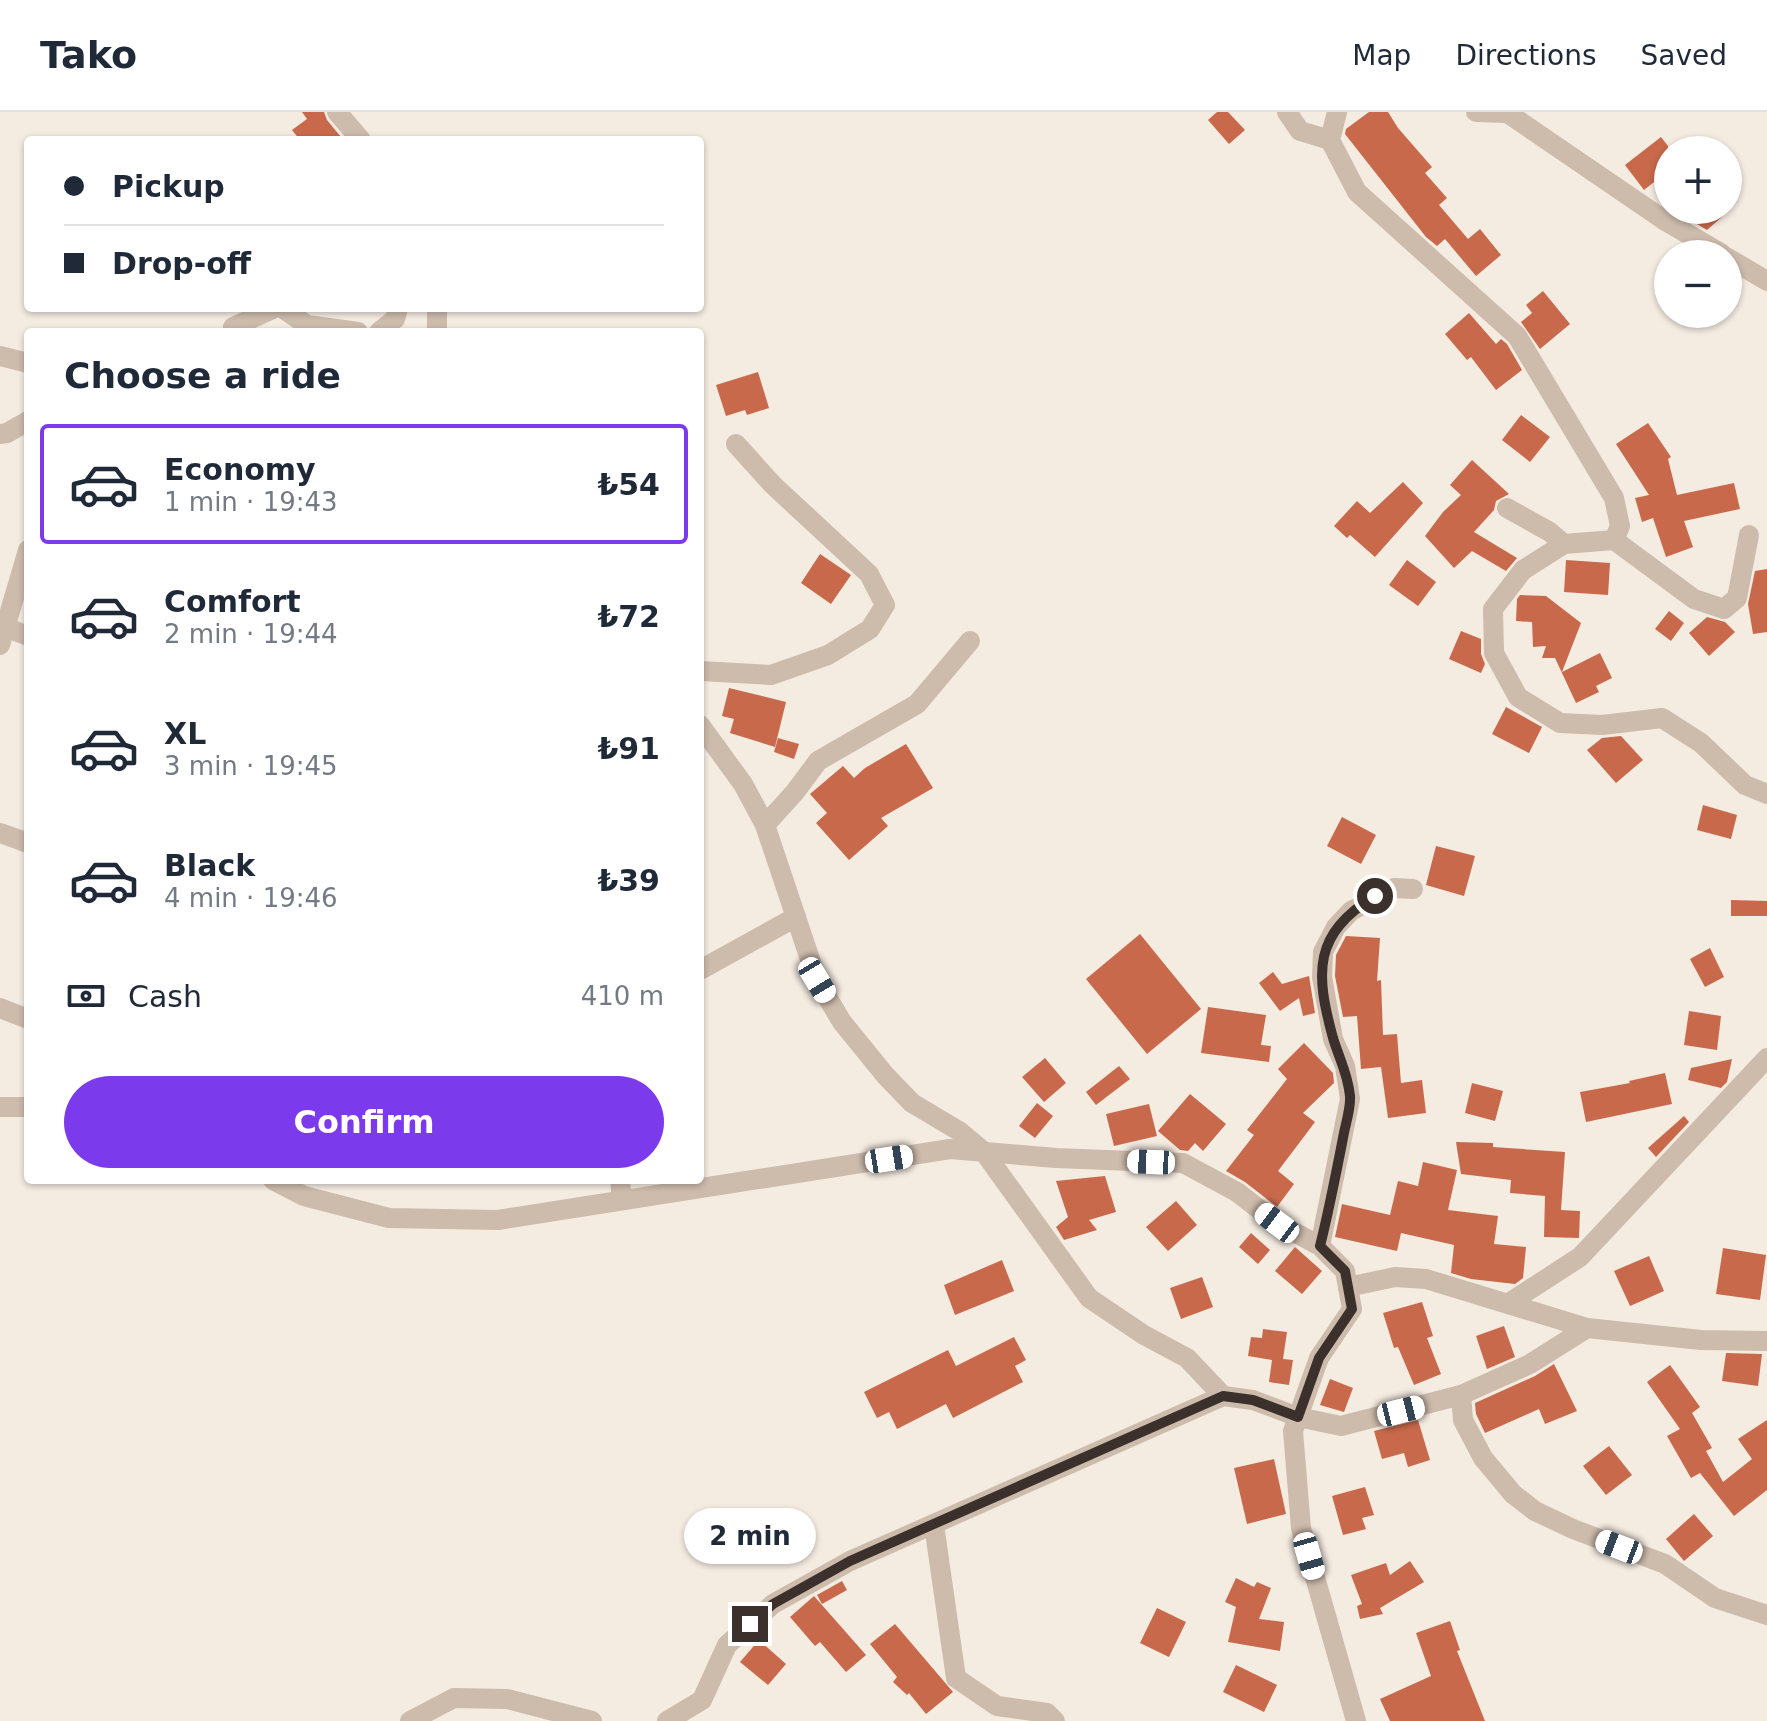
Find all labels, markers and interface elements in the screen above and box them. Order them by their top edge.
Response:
text: Tako [40,33,137,77]
text: Map [1352,39,1411,72]
text: Directions [1455,39,1596,72]
text: Saved [1640,39,1727,72]
map controls [1654,136,1742,328]
button: + [1654,136,1742,224]
text: Pickup [112,169,225,204]
button: − [1654,240,1742,328]
text: Drop-off [112,246,251,281]
text: Choose a ride [64,355,341,396]
icon: car [68,448,140,520]
text: Economy [164,452,316,487]
text: ₺54 [597,467,660,502]
text: 1 min · 19:43 [164,487,338,517]
icon: car [68,580,140,652]
text: Comfort [164,584,301,619]
text: ₺72 [597,599,660,634]
text: 2 min · 19:44 [164,619,338,649]
icon: car [68,712,140,784]
text: XL [164,716,206,751]
text: ₺91 [597,731,660,766]
text: 3 min · 19:45 [164,751,338,781]
icon: car [68,844,140,916]
text: Black [164,848,255,883]
text: ₺39 [597,863,660,898]
route start [1357,878,1393,914]
text: 4 min · 19:46 [164,883,338,913]
car [794,953,840,1007]
icon: cash [64,974,108,1018]
text: Cash [128,979,202,1014]
text: 410 m [581,981,664,1011]
button: Confirm [64,1076,664,1168]
car [863,1143,915,1175]
car [1127,1149,1175,1175]
car [1251,1199,1303,1247]
car [1375,1394,1427,1428]
callout: 2 min [684,1508,816,1564]
text: 2 min [709,1521,791,1551]
car [1592,1527,1646,1567]
car [1291,1530,1327,1582]
route end [732,1606,768,1642]

